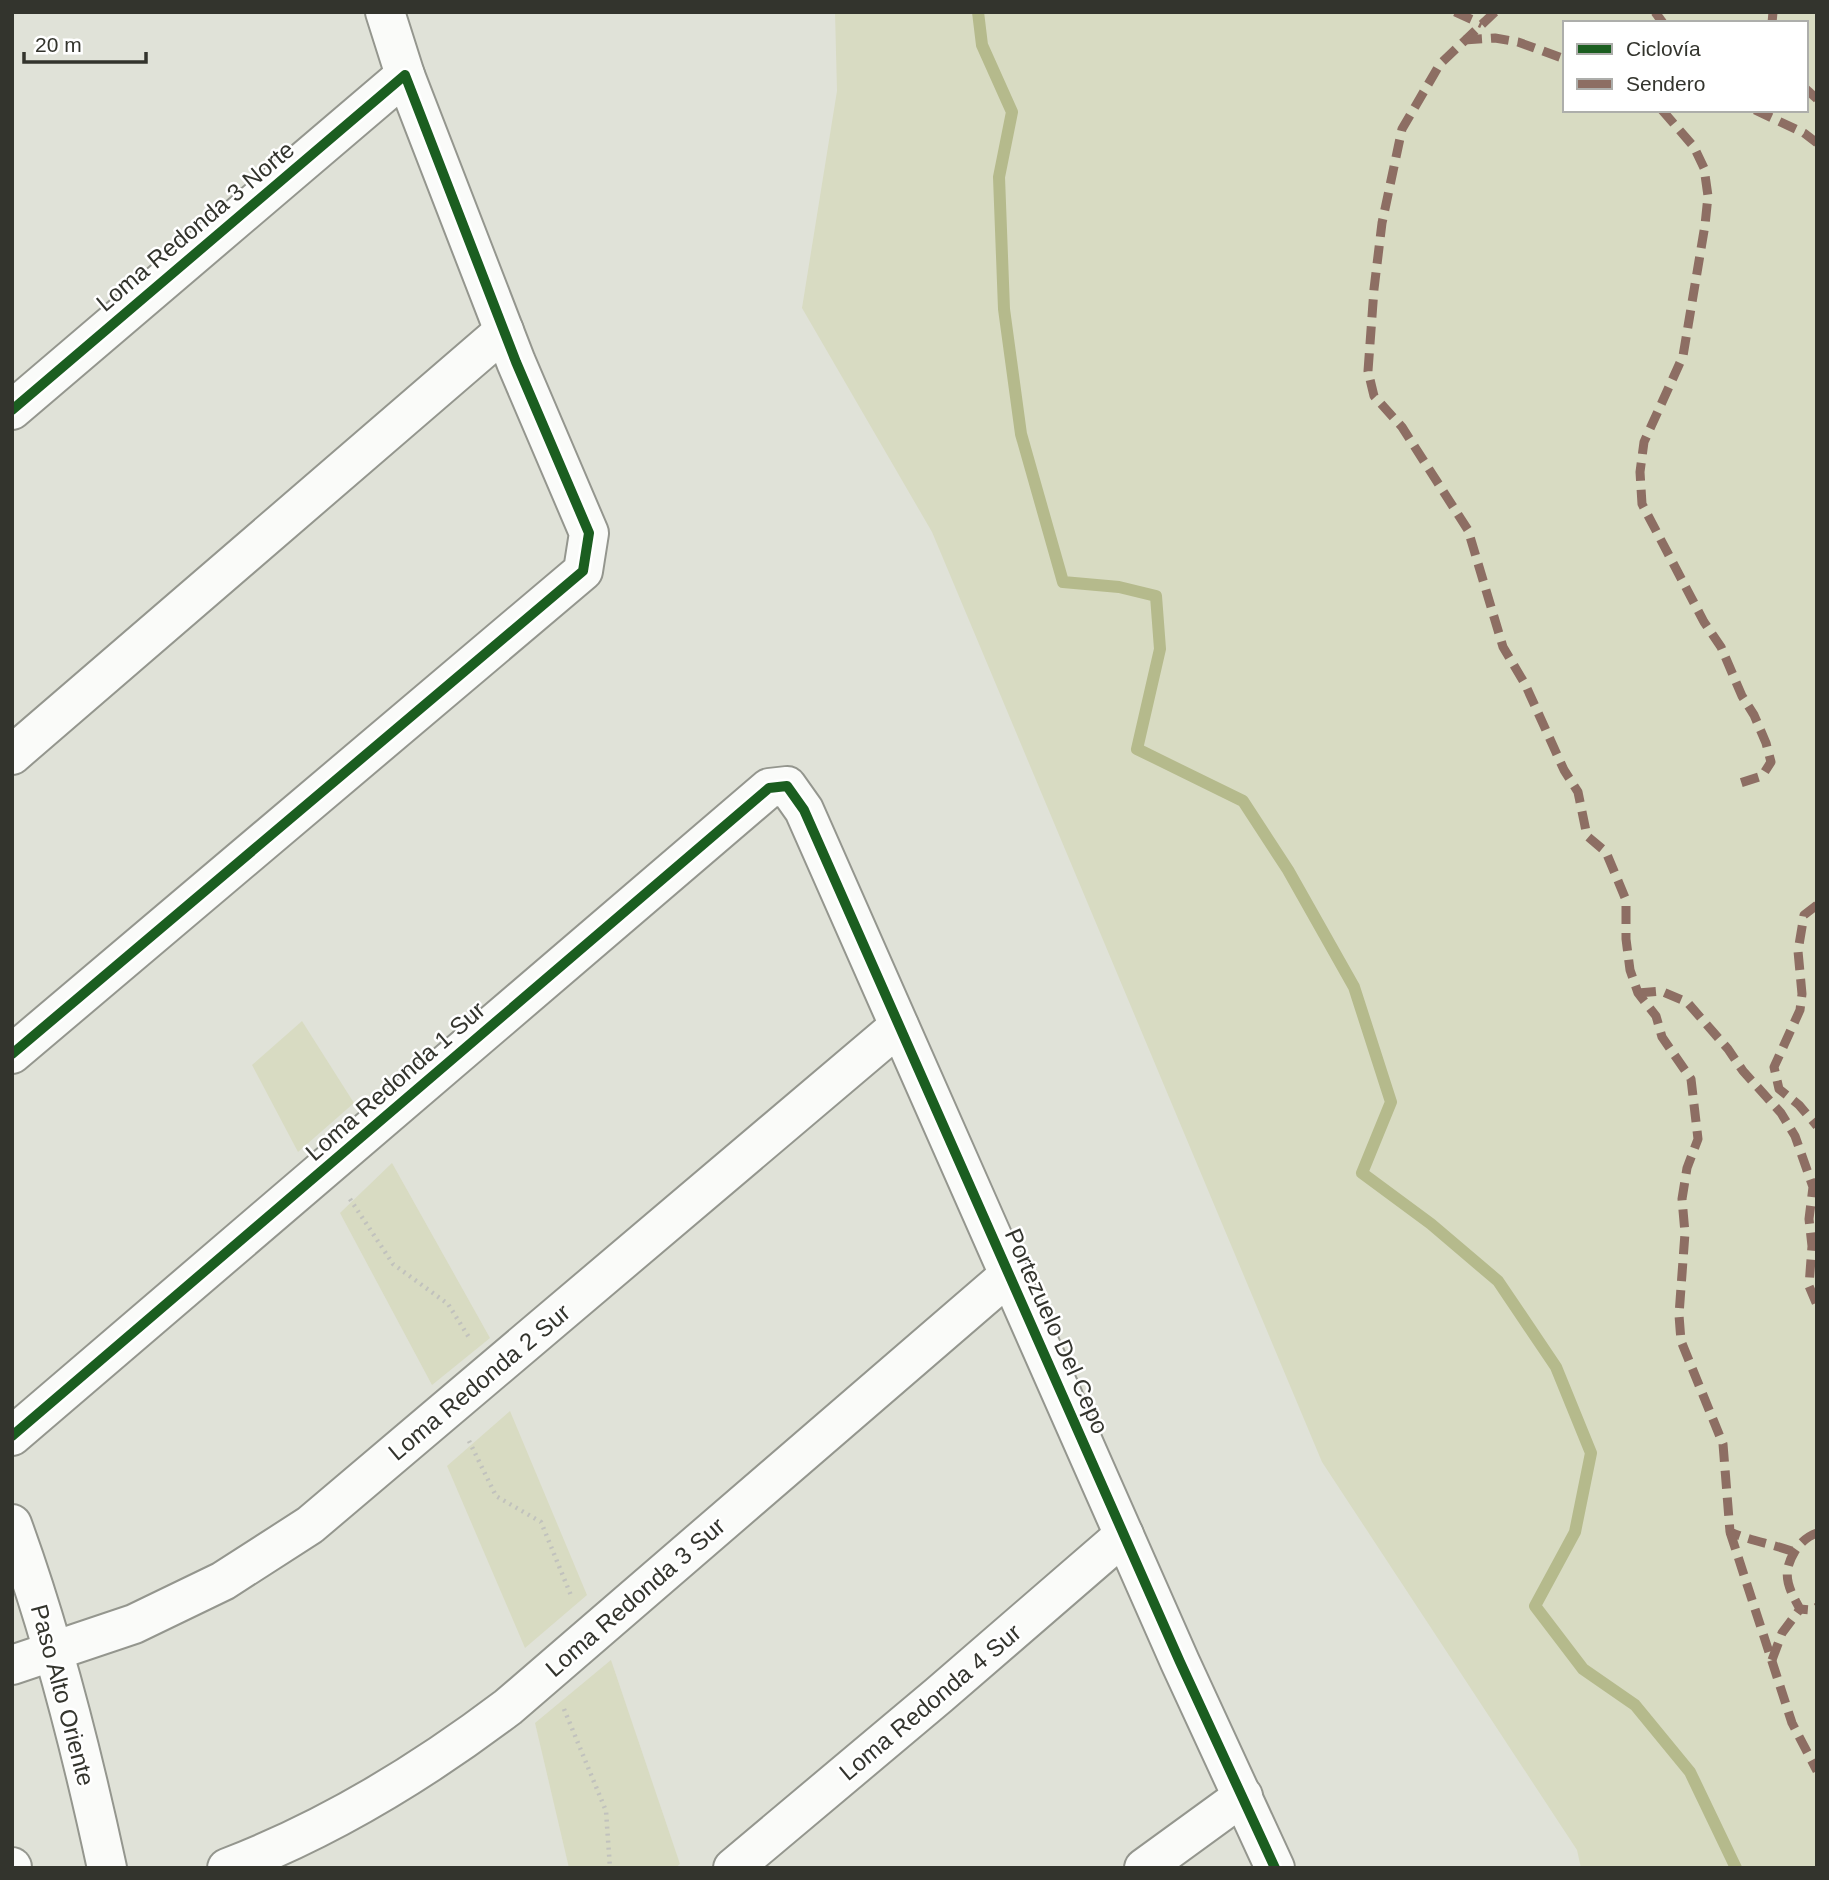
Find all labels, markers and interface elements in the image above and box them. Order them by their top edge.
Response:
scale bar [24,21,147,65]
legend [1563,21,1808,112]
text: 20 m [35,33,82,56]
text: Ciclovía [1626,37,1701,60]
text: Sendero [1626,72,1705,95]
street label: Loma Redonda 3 Norte [91,135,299,317]
street label: Loma Redonda 1 Sur [300,996,490,1166]
street label: Portezuelo Del Cepo [1000,1224,1114,1438]
street label: Loma Redonda 2 Sur [383,1298,575,1466]
street label: Loma Redonda 3 Sur [540,1512,730,1682]
street label: Paso Alto Oriente [26,1601,100,1789]
street label: Loma Redonda 4 Sur [834,1618,1026,1786]

